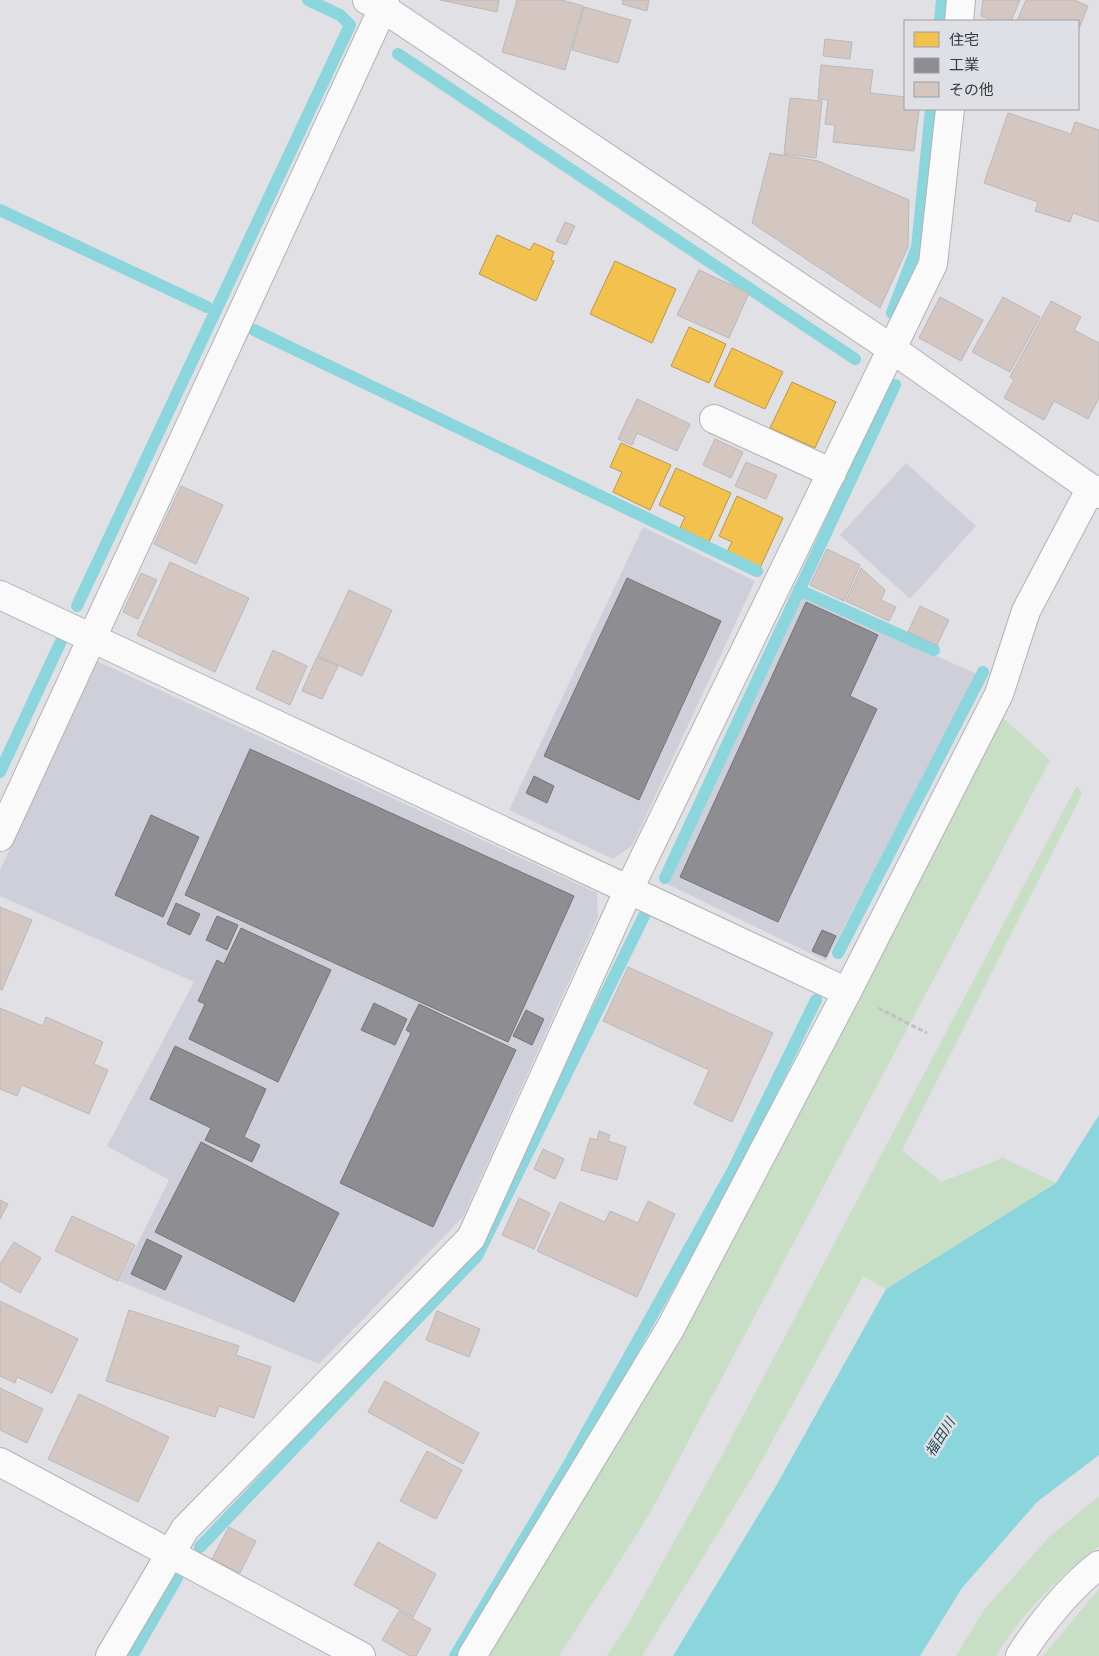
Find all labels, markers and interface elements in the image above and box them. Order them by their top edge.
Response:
legend [904,20,1079,110]
text: 住宅 [949,32,979,48]
text: 工業 [949,57,979,73]
text: その他 [949,82,994,98]
water label: 福田川 [922,1413,959,1459]

